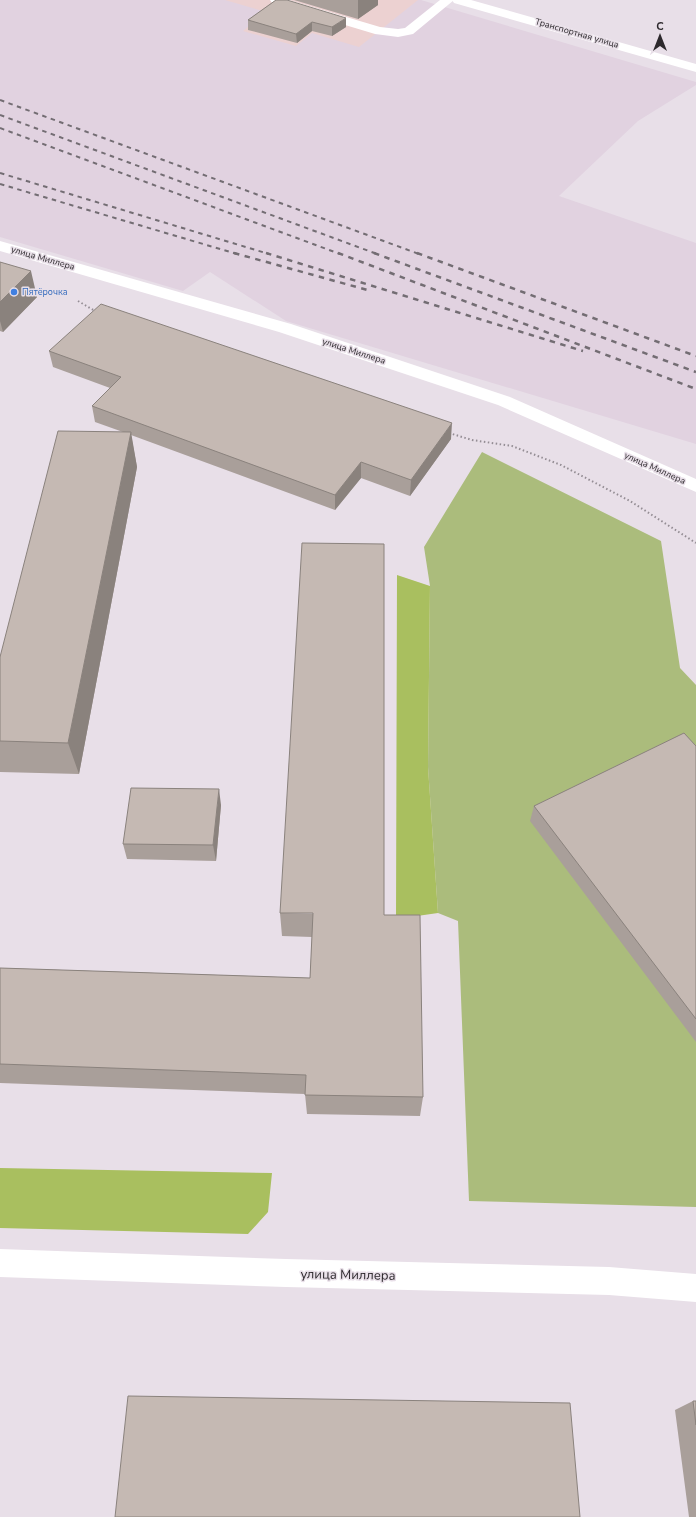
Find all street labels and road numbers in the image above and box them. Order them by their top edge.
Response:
street label: Транспортная улица [534,15,620,51]
street label: улица Миллера [10,243,76,273]
street label: улица Миллера [321,335,387,367]
street label: улица Миллера [623,449,688,487]
street label: улица Миллера [300,1265,396,1285]

